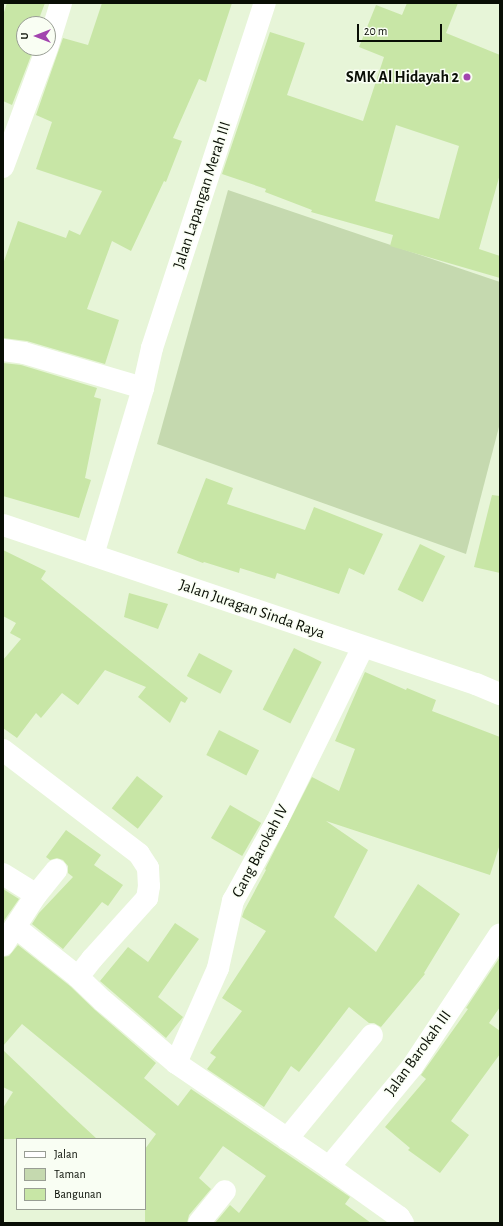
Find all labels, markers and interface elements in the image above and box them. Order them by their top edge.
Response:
north arrow [16,16,56,56]
scale bar [359,16,444,42]
text: 20 m [364,25,387,37]
text: U [19,32,30,40]
place label: SMK Al Hidayah 2 [346,67,459,87]
marker: SMK Al Hidayah 2 [462,72,472,82]
street label: Jalan Lapangan Merah III [169,119,235,271]
street label: Jalan Juragan Sinda Raya [177,575,327,643]
street label: Gang Barokah IV [227,801,293,901]
street label: Jalan Barokah III [381,1006,455,1100]
legend [16,1138,146,1210]
text: Jalan [54,1148,78,1160]
text: Taman [54,1168,86,1180]
text: Bangunan [54,1188,102,1200]

